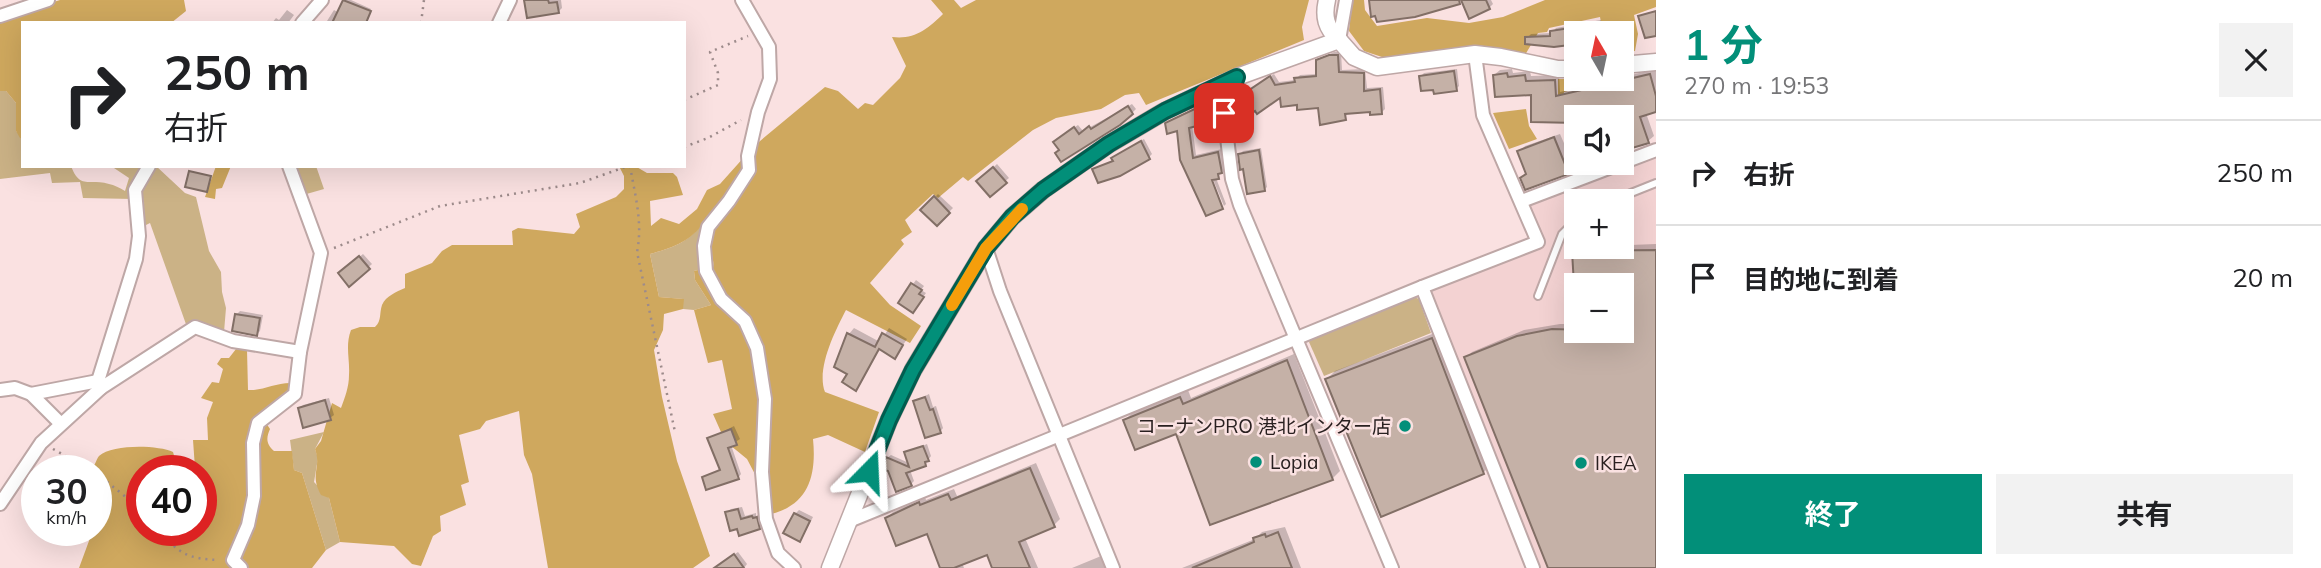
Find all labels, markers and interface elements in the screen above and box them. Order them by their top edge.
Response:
text: 1 分 [1684,18,1763,71]
north arrow [1564,21,1634,91]
map controls [1564,21,1634,343]
button: close [2219,23,2293,97]
text: 250 m [164,41,310,102]
icon: right [49,49,140,140]
text: 270 m · 19:53 [1684,71,1829,100]
pin [1194,83,1254,143]
icon: arrive [1205,94,1243,132]
button: sound [1564,105,1634,175]
text: 右折 [164,107,228,147]
icon: right [1684,154,1722,192]
text: 250 m [2217,156,2293,189]
text: 右折 [1743,158,1795,191]
button: + [1564,189,1634,259]
icon: arrive [1684,259,1722,297]
text: 20 m [2232,261,2293,294]
text: 目的地に到着 [1743,263,1899,296]
button: − [1564,273,1634,343]
place label: コーナンPRO 港北インター店 [1137,414,1391,438]
marker: コーナンPRO 港北インター店 [1397,418,1413,434]
position arrow [832,434,906,508]
place label: Lopia [1270,450,1318,474]
place label: IKEA [1595,451,1637,475]
marker: Lopia [1248,454,1264,470]
speed limit sign: 40 [126,455,217,546]
marker: IKEA [1573,455,1589,471]
text: 30 [45,469,88,513]
button: 終了 [1684,474,1982,554]
button: 共有 [1996,474,2293,554]
text: km/h [46,506,87,529]

